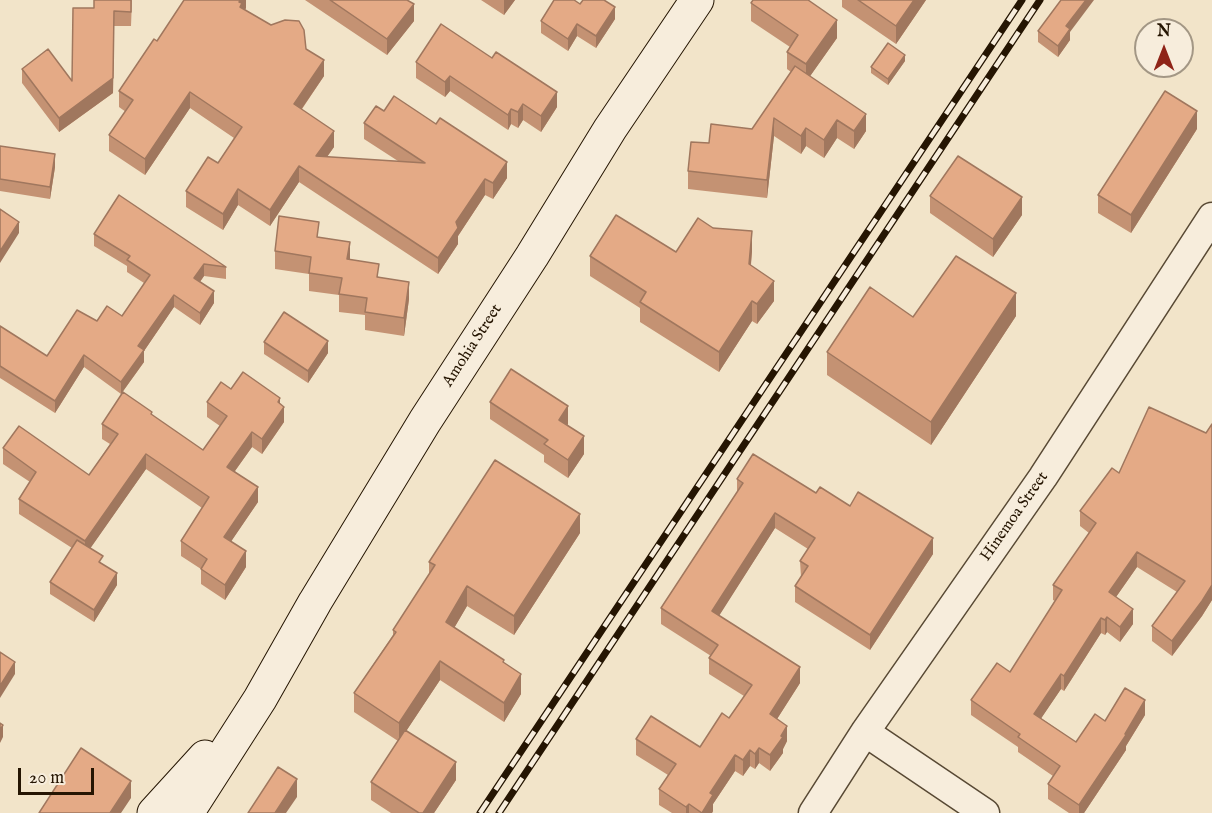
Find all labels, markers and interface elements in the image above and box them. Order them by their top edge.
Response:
north arrow [1134,18,1194,78]
text: N [1157,22,1171,42]
street label: Amohia Street [439,301,507,391]
street label: Hinemoa Street [977,469,1053,565]
scale bar [21,756,98,794]
text: 20 m [29,767,64,790]

